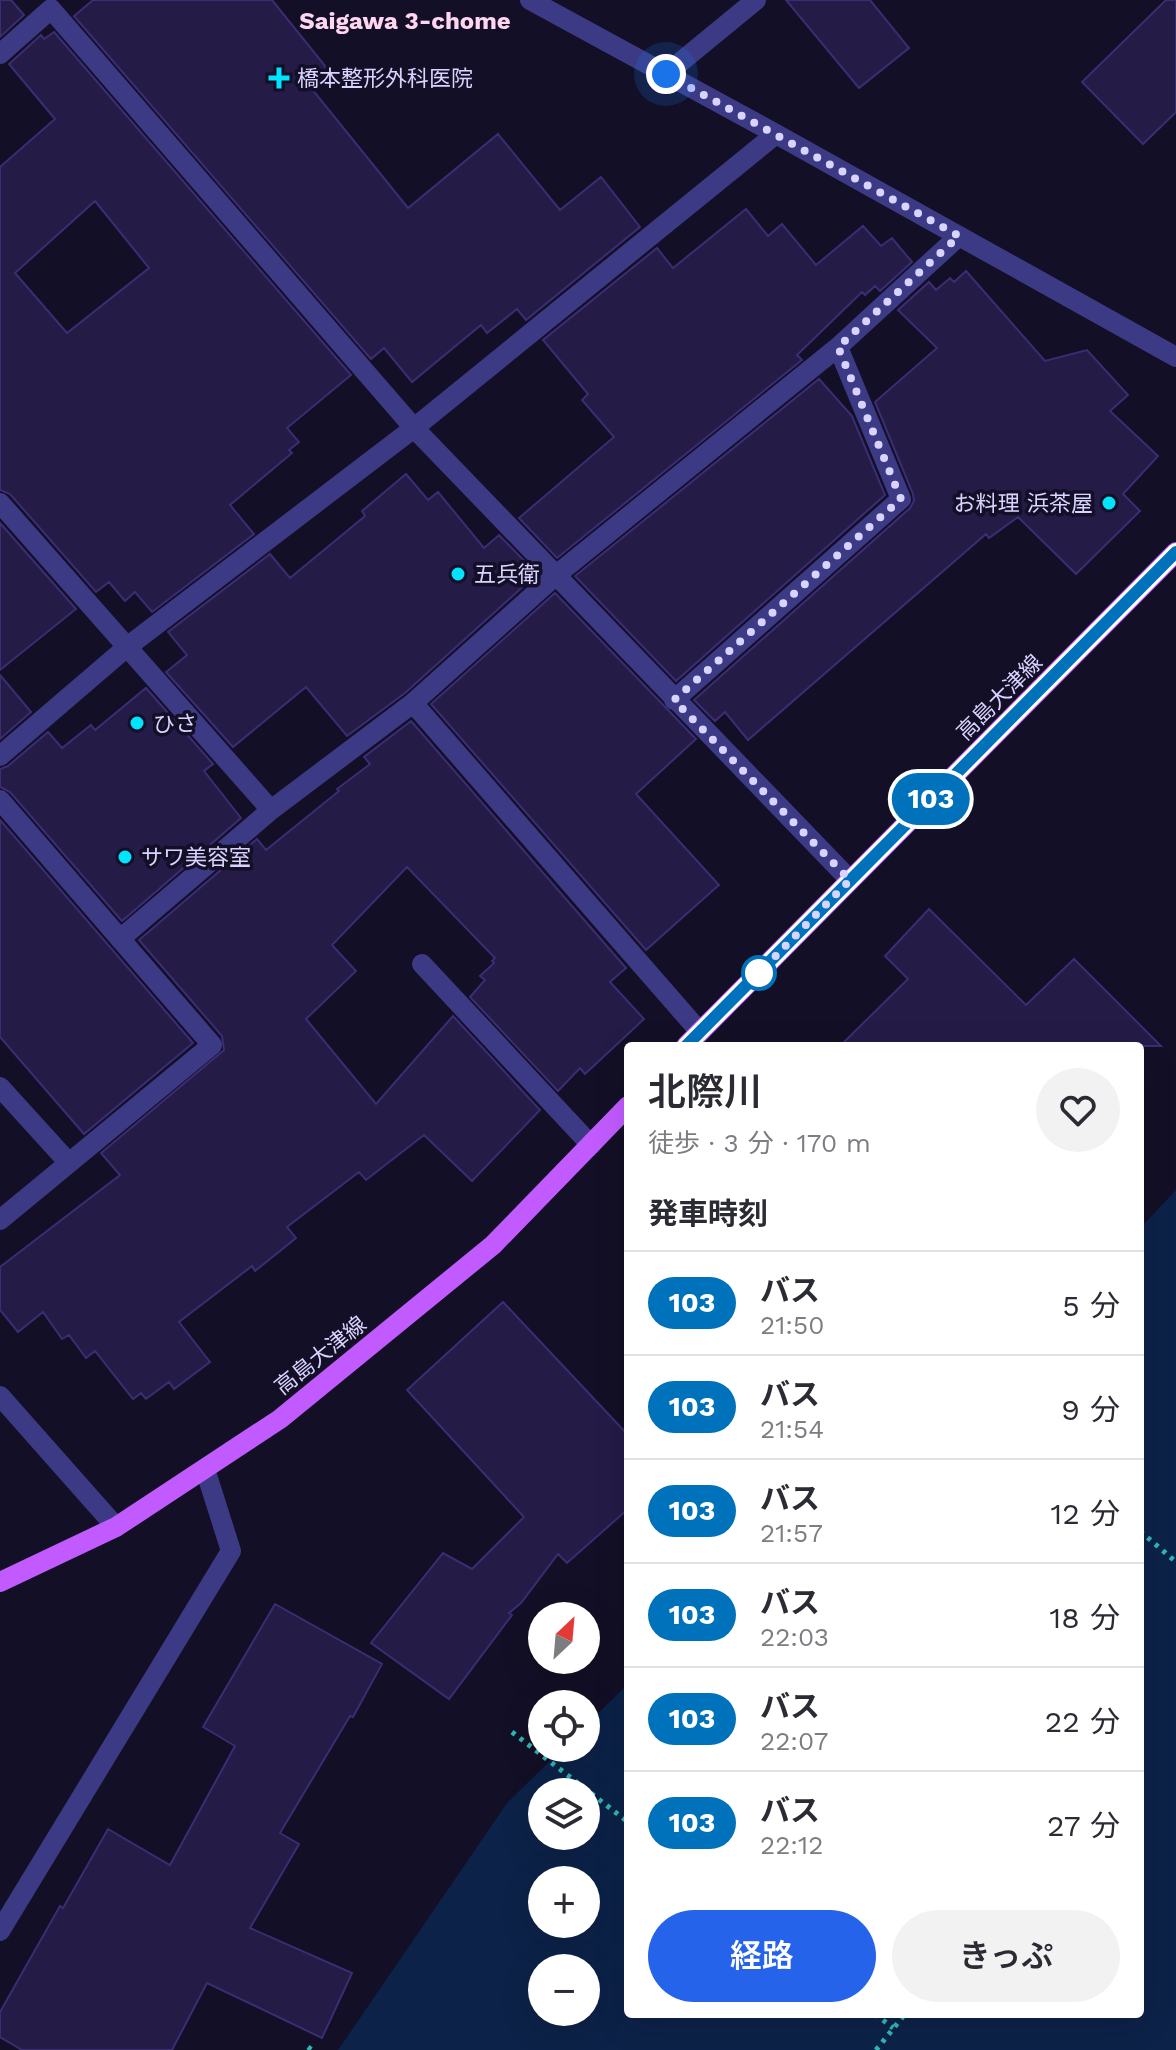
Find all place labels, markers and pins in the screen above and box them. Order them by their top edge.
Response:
place label: 橋本整形外科医院 [297,66,473,91]
marker: 橋本整形外科医院 [268,67,290,89]
place label: お料理 浜茶屋 [953,491,1093,516]
marker: お料理 浜茶屋 [1100,494,1118,512]
place label: 五兵衛 [474,562,540,587]
marker: 五兵衛 [449,565,467,583]
place label: ひさ [153,711,197,736]
marker: ひさ [128,714,146,732]
place label: サワ美容室 [141,845,251,870]
marker: サワ美容室 [116,848,134,866]
unlabelled marker [742,956,776,990]

